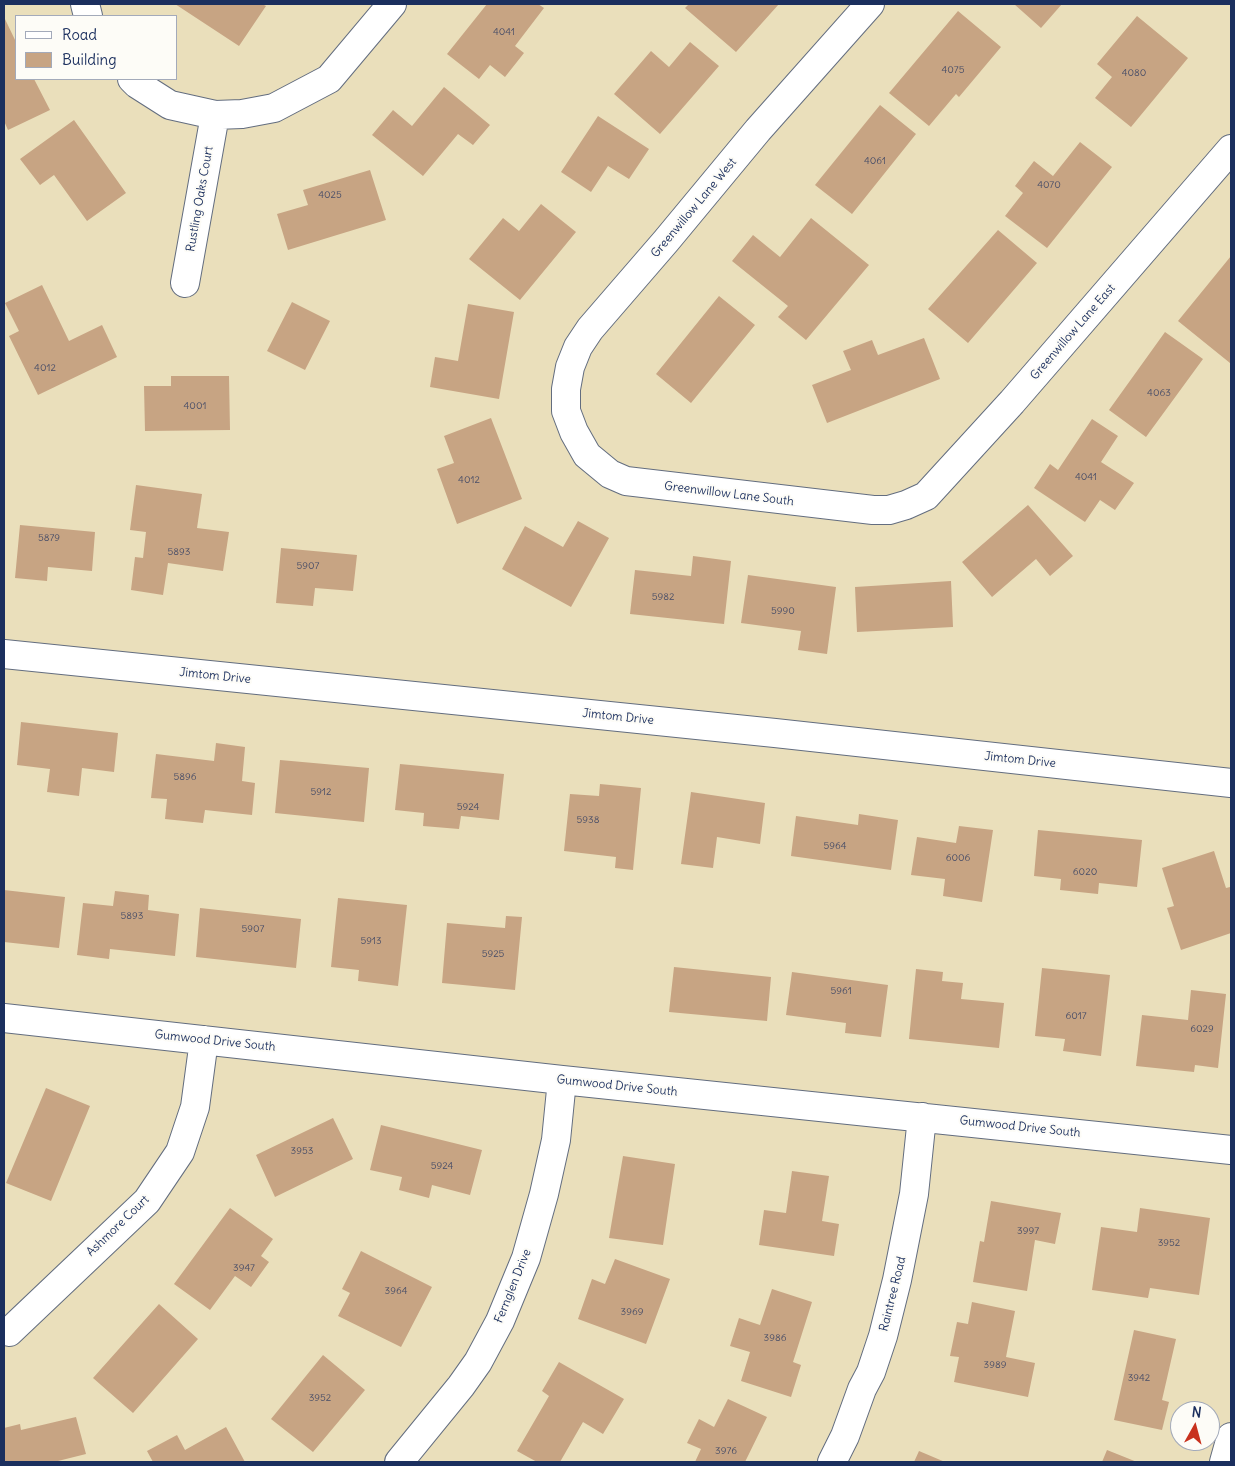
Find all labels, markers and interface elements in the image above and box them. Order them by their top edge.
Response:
legend [15,15,178,80]
text: Road [62,25,97,44]
house number: 4041 [493,26,515,38]
text: Building [62,50,117,69]
house number: 4075 [942,64,964,76]
house number: 4080 [1122,67,1146,79]
street label: Rustling Oaks Court [184,145,216,253]
street label: Greenwillow Lane West [648,155,740,261]
house number: 4061 [864,155,886,167]
house number: 4070 [1037,179,1061,191]
house number: 4025 [318,189,342,201]
street label: Greenwillow Lane East [1027,281,1119,383]
house number: 4012 [34,362,56,374]
house number: 4063 [1147,387,1171,399]
house number: 4001 [184,400,206,412]
house number: 4041 [1075,471,1097,483]
house number: 4012 [458,474,480,486]
street label: Greenwillow Lane South [663,479,795,509]
house number: 5879 [38,532,60,544]
house number: 5893 [168,546,190,558]
house number: 5907 [297,560,319,572]
house number: 5982 [652,591,674,603]
house number: 5990 [771,605,795,617]
street label: Jimtom Drive [179,665,251,687]
street label: Jimtom Drive [582,706,654,728]
street label: Jimtom Drive [984,749,1056,771]
house number: 5896 [173,771,197,783]
house number: 5912 [311,786,331,798]
house number: 5924 [457,801,479,813]
house number: 5938 [577,814,599,826]
house number: 5964 [823,840,847,852]
house number: 6006 [946,852,970,864]
house number: 6020 [1073,866,1097,878]
house number: 5893 [121,910,143,922]
house number: 5907 [242,923,264,935]
house number: 5913 [360,935,382,947]
house number: 5925 [482,948,504,960]
house number: 5961 [830,985,852,997]
house number: 6017 [1065,1010,1087,1022]
house number: 6029 [1190,1023,1214,1035]
street label: Gumwood Drive South [154,1027,276,1055]
street label: Gumwood Drive South [556,1072,678,1100]
street label: Gumwood Drive South [959,1113,1081,1141]
house number: 3953 [291,1145,313,1157]
house number: 5924 [431,1160,453,1172]
street label: Ashmore Court [84,1192,152,1260]
house number: 3997 [1017,1225,1039,1237]
house number: 3952 [1158,1237,1180,1249]
street label: Fernglen Drive [492,1247,534,1325]
street label: Raintree Road [877,1255,909,1333]
house number: 3947 [233,1262,255,1274]
house number: 3964 [385,1285,407,1297]
house number: 3969 [621,1306,643,1318]
house number: 3986 [764,1332,786,1344]
house number: 3989 [984,1359,1006,1371]
house number: 3942 [1128,1372,1150,1384]
house number: 3952 [309,1392,331,1404]
north arrow [1170,1401,1220,1451]
text: N [1191,1403,1203,1422]
house number: 3976 [715,1445,737,1457]

